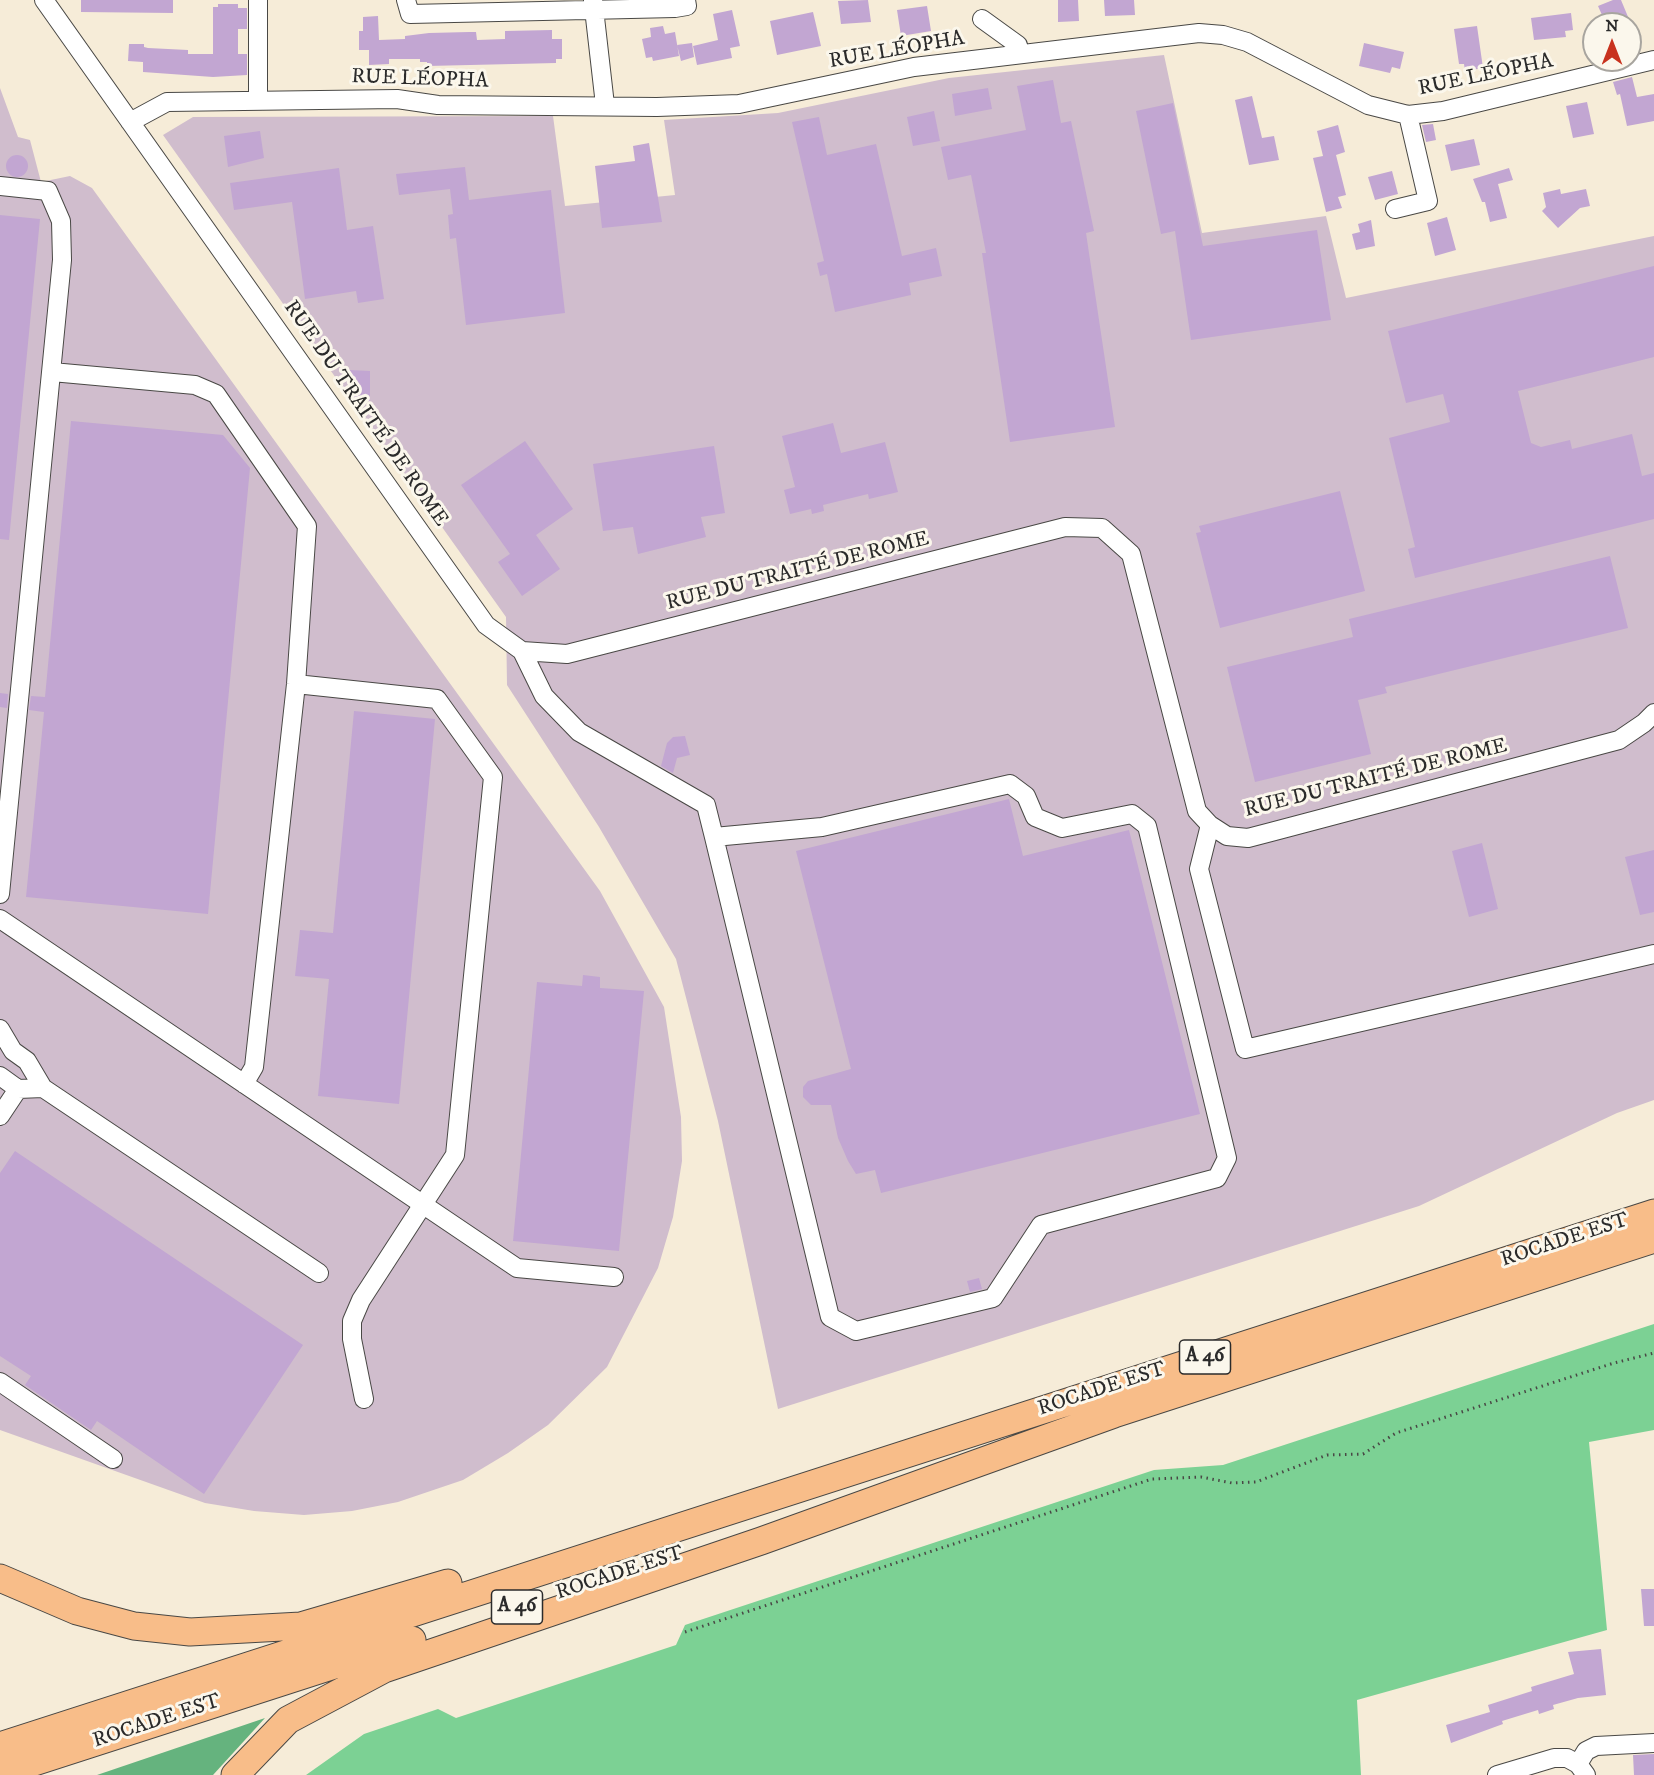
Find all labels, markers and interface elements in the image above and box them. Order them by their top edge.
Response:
north arrow [1582,12,1642,72]
text: N [1605,16,1619,36]
street label: RUE LÉOPHA [827,27,967,75]
street label: RUE LÉOPHA [1416,49,1556,103]
street label: RUE LÉOPHA [351,65,489,95]
street label: RUE DU TRAITÉ DE ROME [277,296,453,532]
street label: RUE DU TRAITÉ DE ROME [664,527,932,617]
street label: RUE DU TRAITÉ DE ROME [1242,734,1510,824]
street label: ROCADE EST [1498,1209,1632,1273]
road number: A 46 [1180,1340,1230,1374]
street label: ROCADE EST [1035,1358,1169,1422]
street label: ROCADE EST [553,1542,687,1606]
road number: A 46 [492,1590,542,1624]
street label: ROCADE EST [90,1690,224,1754]

